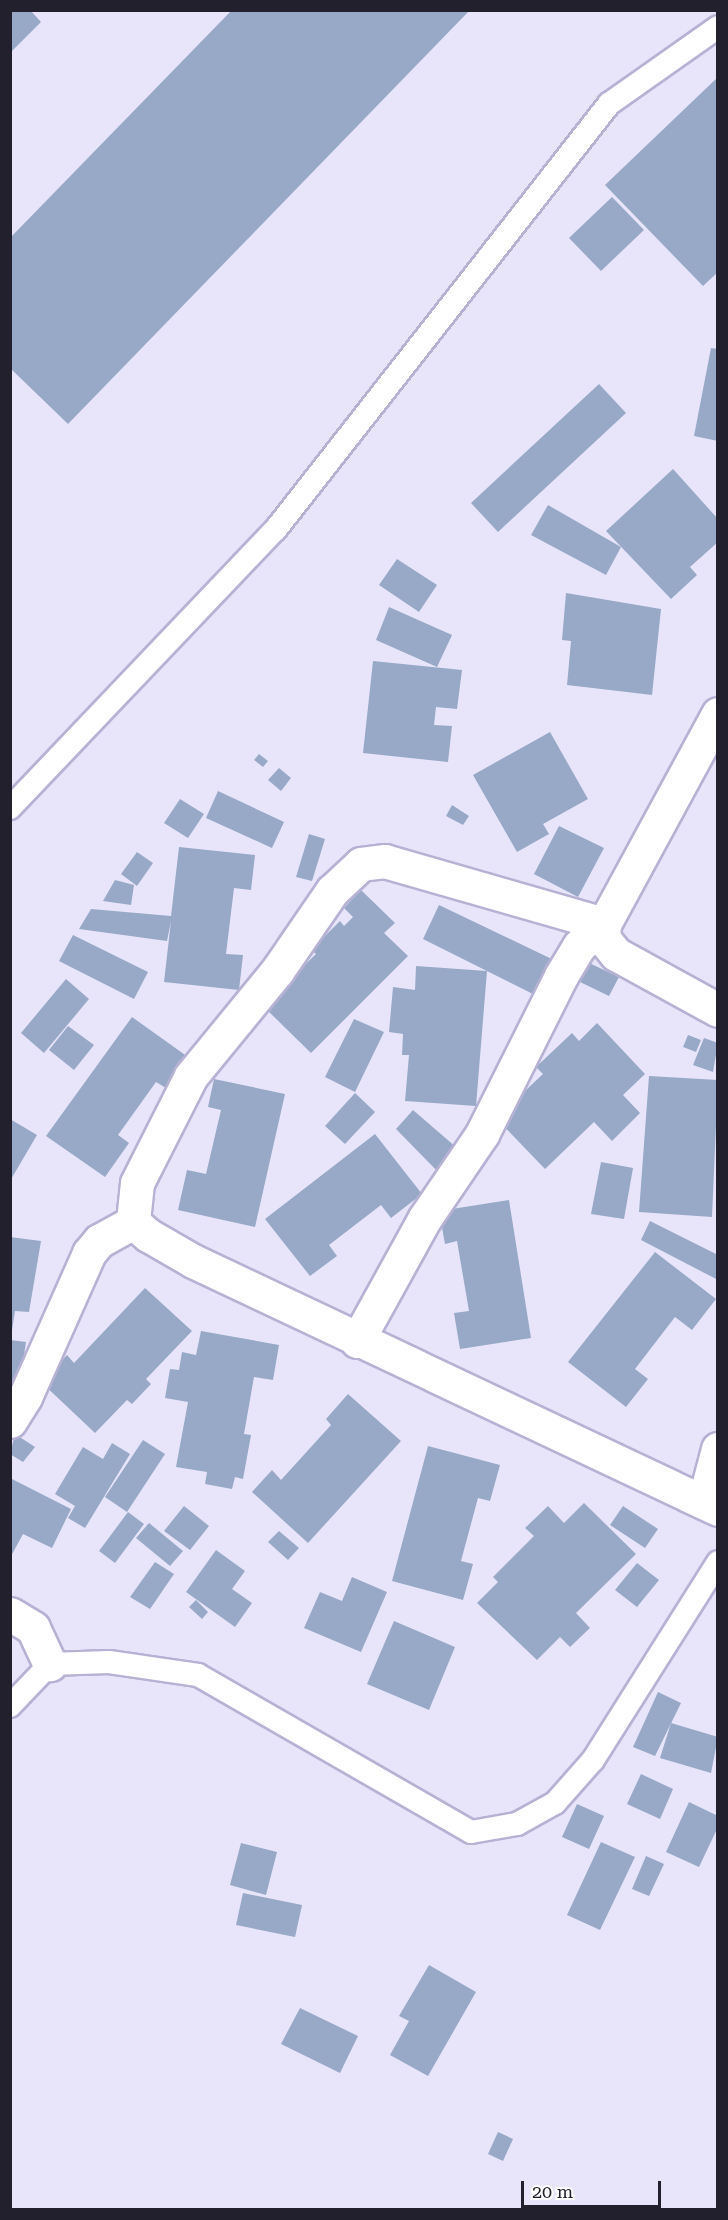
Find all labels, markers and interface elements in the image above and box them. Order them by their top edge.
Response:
scale bar [524,2169,664,2207]
text: 20 m [532,2181,573,2202]

